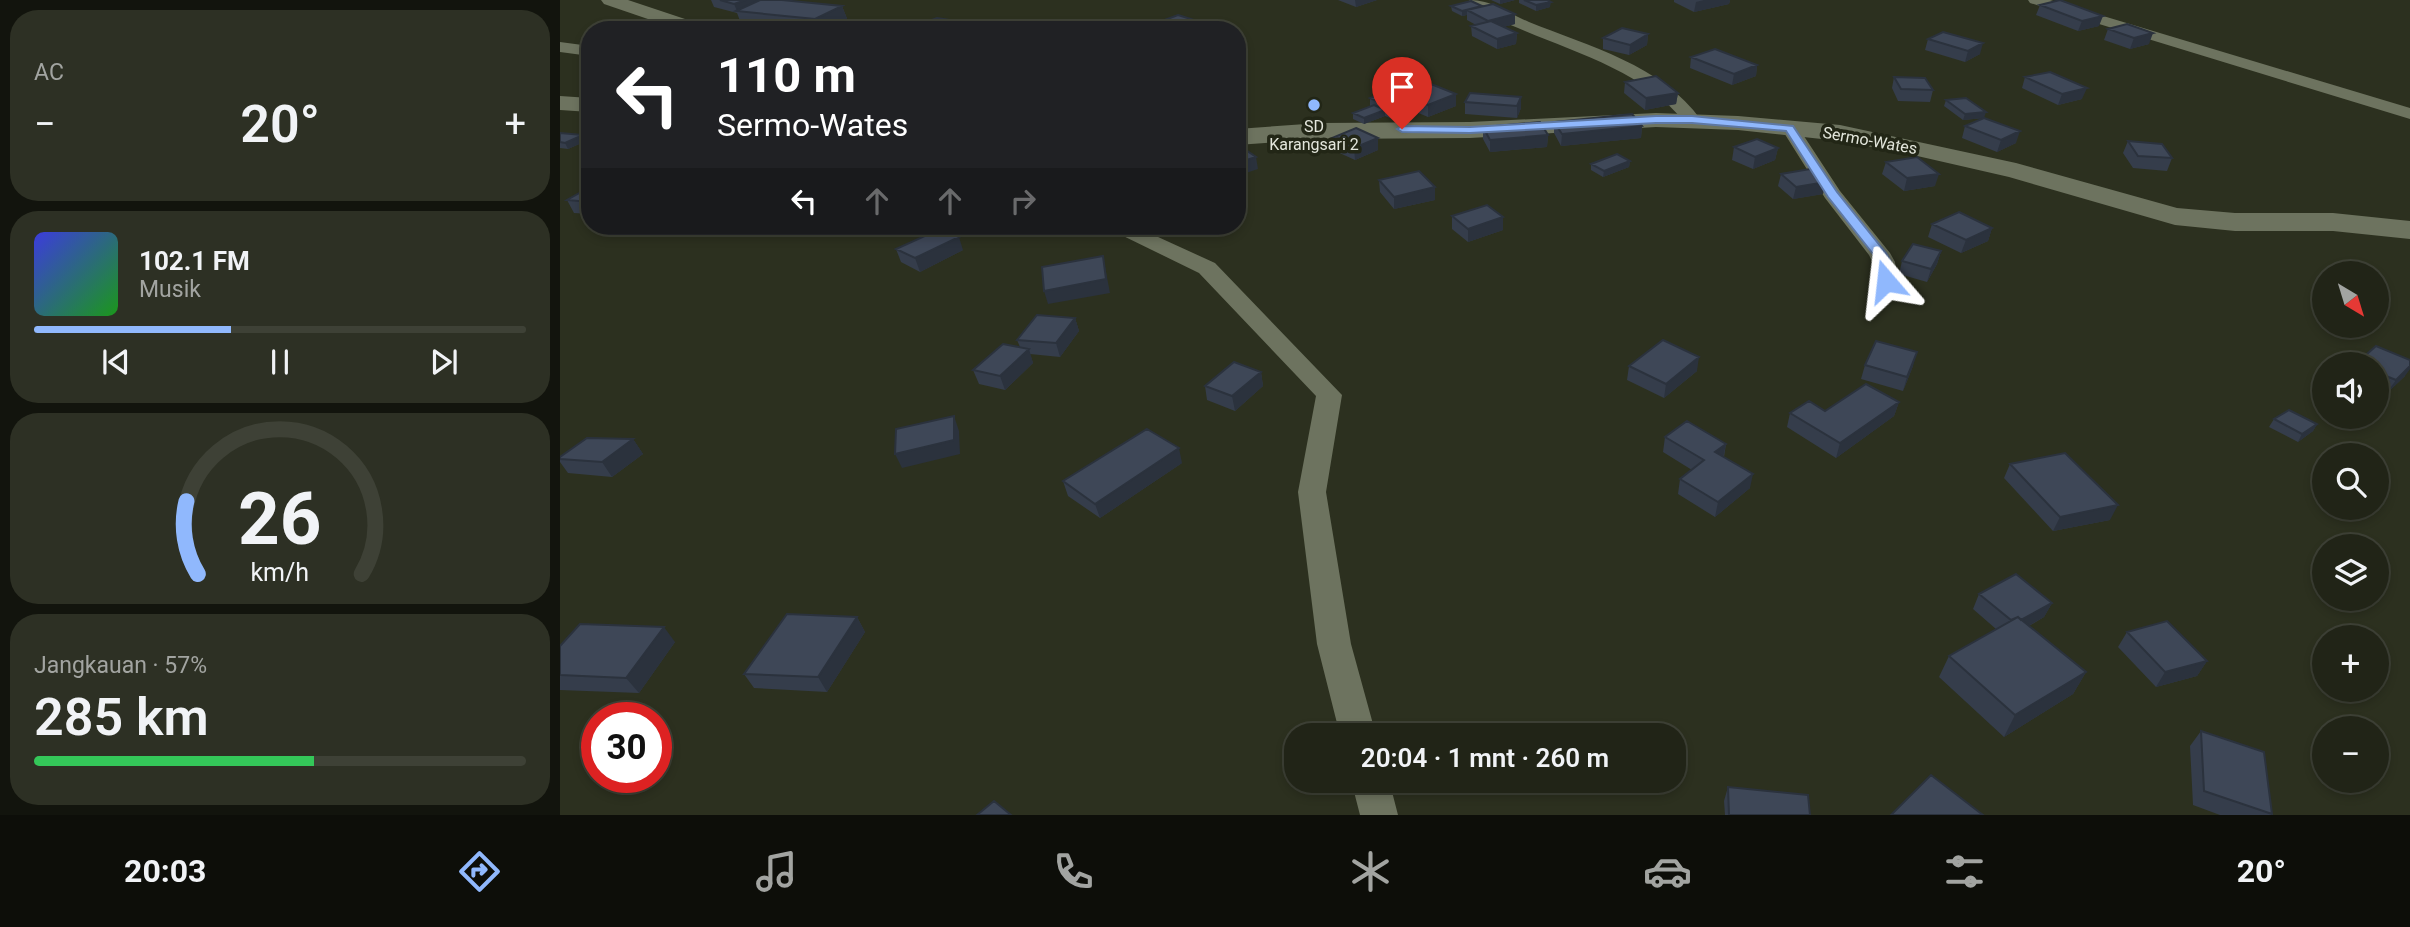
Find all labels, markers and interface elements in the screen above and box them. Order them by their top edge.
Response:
text: 110 m [717,47,856,104]
icon: left [602,49,693,140]
pin [1372,57,1432,129]
text: AC [34,59,64,86]
icon: arrive [1383,68,1421,106]
text: 20° [240,94,320,155]
marker: SD Karangsari 2 [1306,97,1322,113]
text: − [34,102,56,146]
text: + [504,102,526,146]
text: Sermo-Wates [717,106,908,144]
place label: SD Karangsari 2 [1269,117,1359,154]
street label: Sermo-Wates [1821,123,1919,158]
icon: left [785,182,823,220]
icon: ahead [858,182,896,220]
icon: ahead [931,182,969,220]
icon: right [1004,182,1042,220]
position arrow [1849,244,1923,318]
text: 102.1 FM [139,246,250,276]
north arrow [2312,261,2389,338]
map controls [2312,261,2389,793]
text: Musik [139,276,201,303]
icon: previous [97,343,135,381]
icon: pause [261,343,299,381]
icon: next [425,343,463,381]
button: sound [2312,352,2389,429]
button: search [2312,443,2389,520]
text: 26 [238,477,322,563]
button: layers [2312,534,2389,611]
text: km/h [251,558,309,587]
button: + [2312,625,2389,702]
text: Jangkauan · 57% [34,652,207,679]
text: 285 km [34,687,209,748]
speed limit sign: 30 [581,702,672,793]
button: − [2312,716,2389,793]
text: 20:04 · 1 mnt · 260 m [1361,743,1609,773]
icon: directions [455,847,504,896]
icon: music [752,847,801,896]
icon: phone [1049,847,1098,896]
icon: climate [1346,847,1395,896]
icon: car [1643,847,1692,896]
icon: filters [1940,847,1989,896]
text: 20:03 [124,852,206,890]
text: 20° [2237,852,2286,890]

